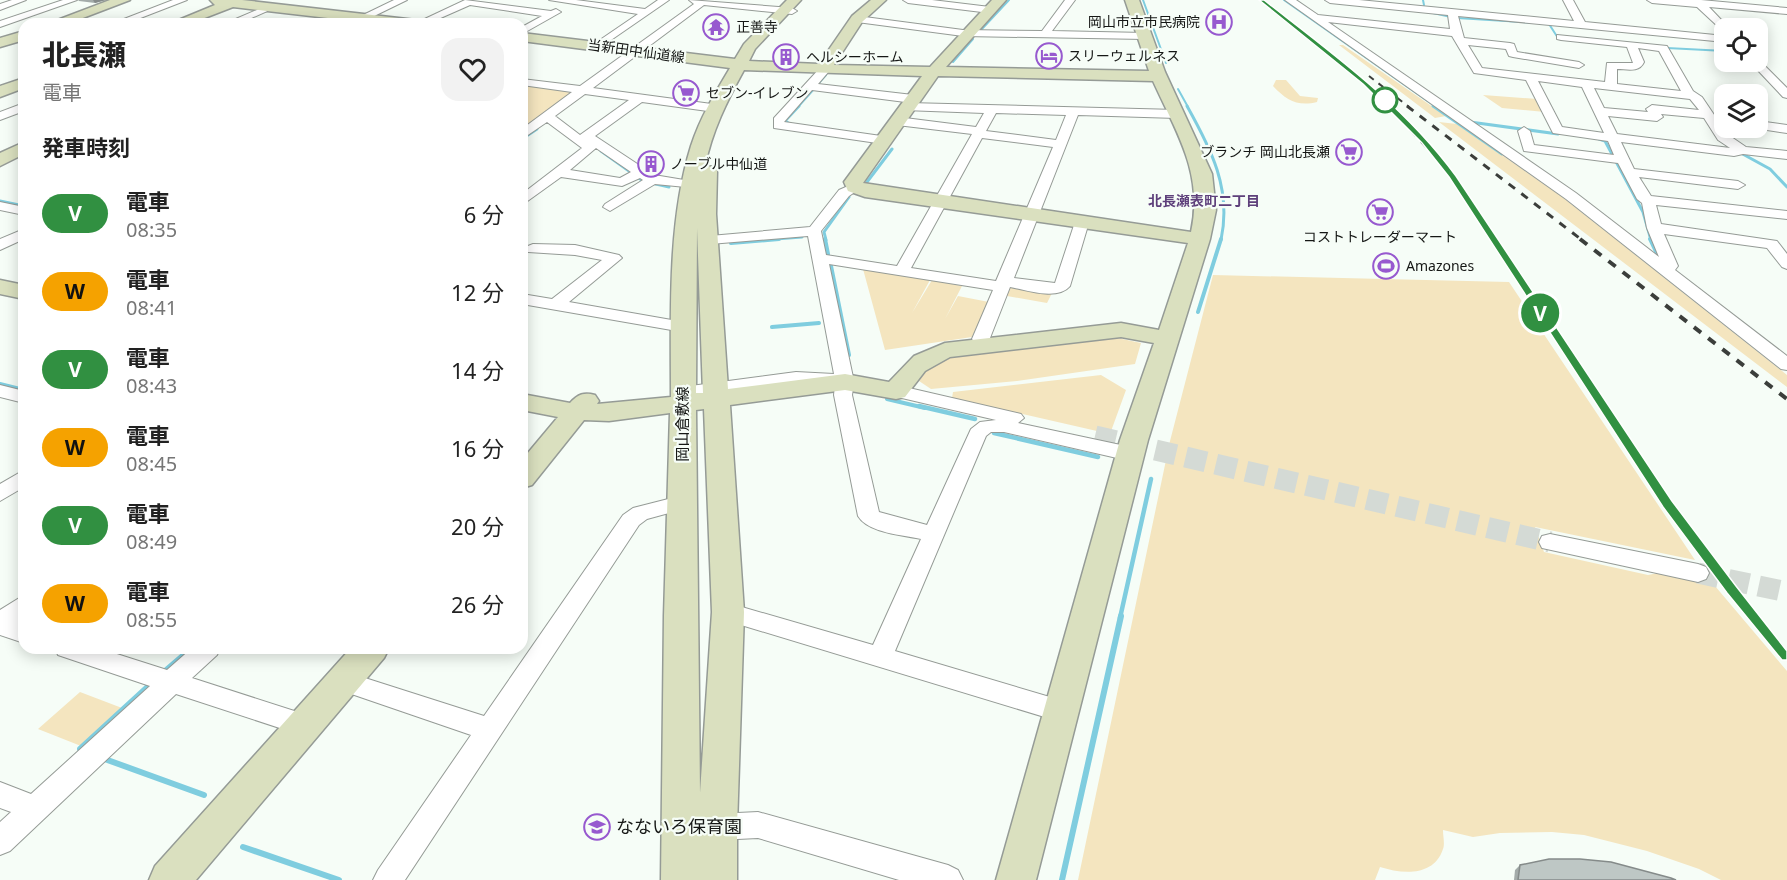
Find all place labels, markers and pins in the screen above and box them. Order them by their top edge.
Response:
hospital icon: 岡山市立市民病院 [1204,7,1234,37]
temple icon: 正善寺 [701,12,731,42]
place label: 岡山市立市民病院 [1088,12,1200,31]
place label: 正善寺 [736,17,778,36]
hotel icon: スリーウェルネス [1034,41,1064,71]
building icon: ヘルシーホーム [771,42,801,72]
place label: スリーウェルネス [1068,46,1180,65]
place label: ヘルシーホーム [806,47,904,66]
supermarket icon: セブン-イレブン [671,78,701,108]
place label: セブン-イレブン [706,83,809,102]
unlabelled marker [1372,87,1398,113]
supermarket icon: ブランチ 岡山北長瀬 [1334,137,1364,167]
place label: ブランチ 岡山北長瀬 [1200,142,1330,161]
building icon: ノーブル中仙道 [636,149,666,179]
place label: ノーブル中仙道 [670,154,767,173]
supermarket icon: コストトレーダーマート [1365,197,1395,227]
place label: コストトレーダーマート [1303,227,1457,246]
sports icon: Amazones [1371,251,1401,281]
place label: Amazones [1406,256,1474,275]
school or university icon: なないろ保育園 [582,812,612,842]
place label: なないろ保育園 [616,814,742,838]

